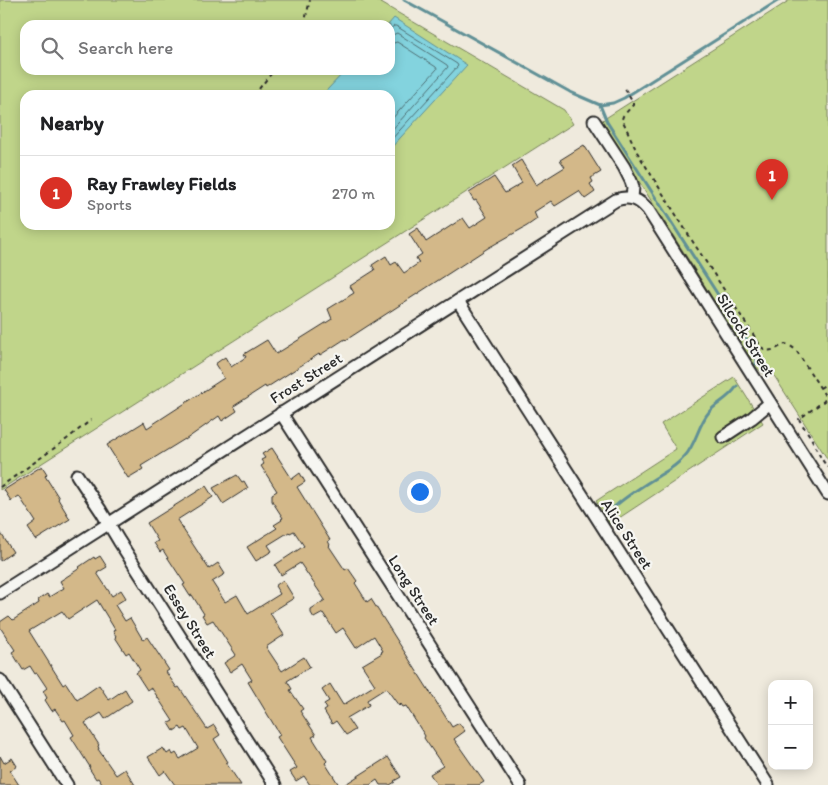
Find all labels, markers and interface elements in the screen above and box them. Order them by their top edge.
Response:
search box [20,20,395,75]
icon: search [38,34,66,62]
text: Search here [78,36,173,59]
text: Nearby [40,110,104,135]
pin: 1 [756,159,788,200]
text: Ray Frawley Fields [87,172,236,195]
text: 1 [52,184,60,203]
text: 270 m [332,184,375,203]
text: Sports [87,195,132,214]
street label: Silcock Street [713,290,779,380]
street label: Frost Street [266,348,346,408]
your location [407,479,433,505]
street label: Alice Street [597,495,657,573]
street label: Long Street [384,551,444,629]
street label: Essey Street [160,580,220,662]
map controls [768,680,813,770]
button: + [768,680,813,725]
button: − [768,725,813,770]

